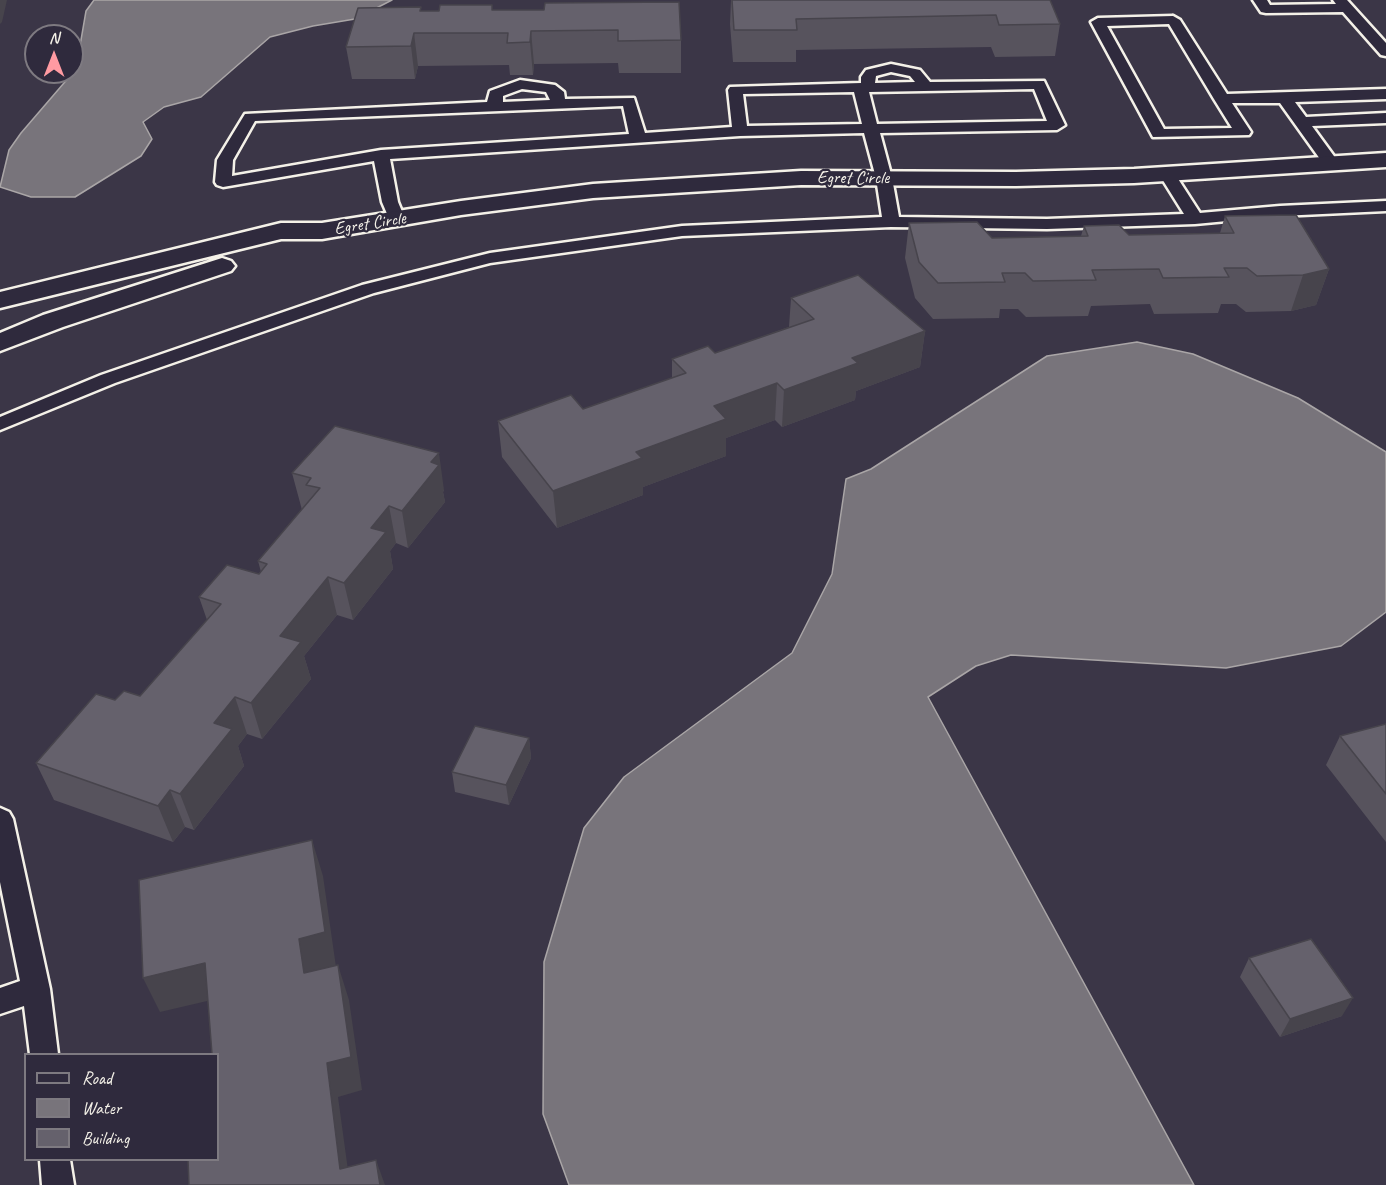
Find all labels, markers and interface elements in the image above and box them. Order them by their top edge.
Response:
north arrow [24,24,84,84]
text: N [49,28,59,48]
street label: Egret Circle [817,167,889,189]
street label: Egret Circle [333,208,407,240]
legend [24,1053,219,1161]
text: Road [82,1067,112,1089]
text: Water [82,1097,121,1119]
text: Building [82,1127,129,1149]

